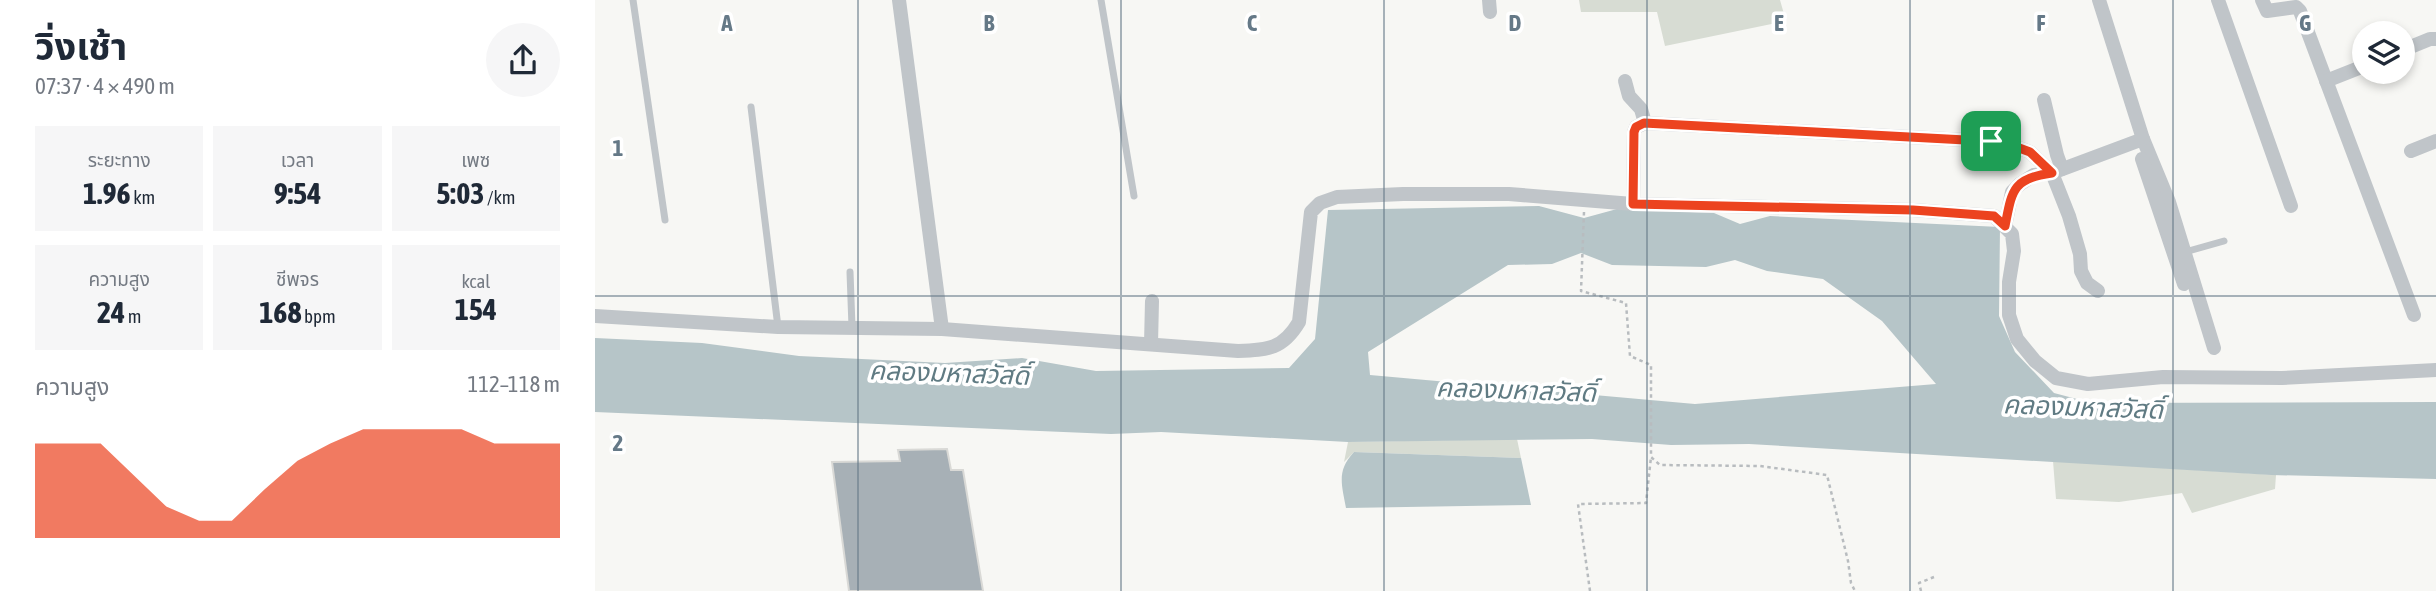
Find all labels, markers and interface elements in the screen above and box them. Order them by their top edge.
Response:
text: A [720,10,733,36]
text: B [984,10,995,36]
text: C [1247,10,1258,36]
text: D [1509,10,1522,36]
text: E [1774,10,1784,36]
text: F [2036,10,2046,36]
text: G [2299,10,2311,36]
map controls [2352,21,2415,84]
button: layers [2352,21,2415,84]
button: share [486,23,560,97]
text: วิ่งเช้า [35,25,127,68]
text: 07:37 · 4 × 490 m [35,73,175,99]
pin [1961,111,2021,171]
icon: arrive [1972,122,2010,160]
text: 1 [613,135,624,161]
text: ระยะทาง [88,149,151,171]
text: เวลา [281,149,314,171]
text: เพซ [461,149,490,171]
text: 1.96 [83,176,131,210]
text: 9:54 [274,176,321,210]
text: 5:03 [436,176,484,210]
text: km [131,186,155,208]
text: /km [484,186,515,208]
text: ความสูง [88,268,150,290]
text: ชีพจร [276,268,319,290]
text: kcal [461,270,490,292]
text: 154 [455,292,497,326]
text: 24 [97,295,125,329]
text: 168 [259,295,302,329]
text: m [125,305,141,327]
text: bpm [302,305,336,327]
water label: คลองมหาสวัสดิ์ [869,355,1037,391]
text: 112–118 m [467,371,560,397]
water label: คลองมหาสวัสดิ์ [1436,372,1604,408]
text: ความสูง [35,374,109,400]
water label: คลองมหาสวัสดิ์ [2003,389,2171,425]
text: 2 [613,430,623,456]

